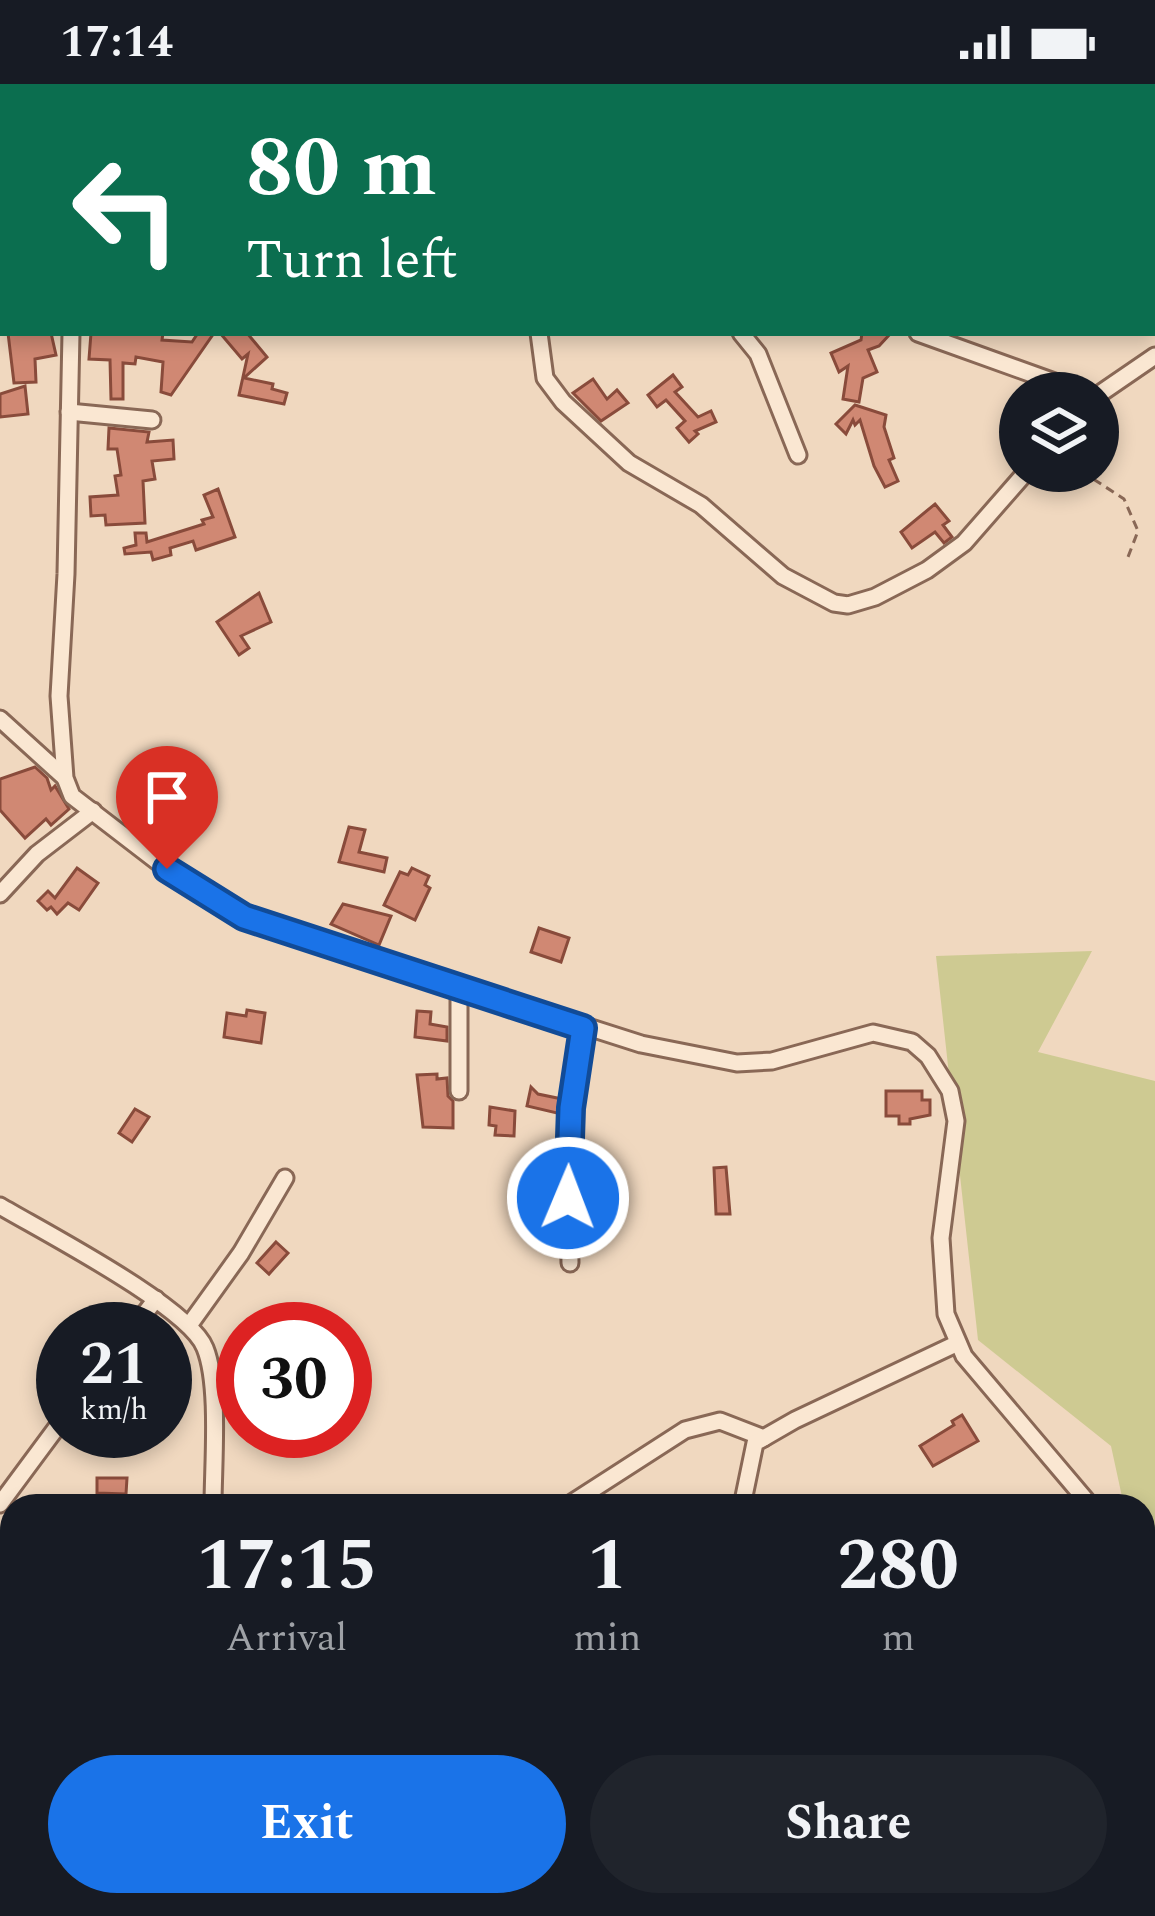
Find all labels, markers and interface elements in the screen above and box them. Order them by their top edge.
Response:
text: 17:14 [60,8,173,77]
text: 80 m [246,105,437,233]
icon: left [48,132,204,288]
text: Turn left [246,220,458,302]
map controls [999,372,1119,492]
button: layers [999,372,1119,492]
pin [116,746,218,869]
icon: arrive [134,764,200,830]
position arrow [505,1135,631,1261]
speed limit sign: 30 [216,1302,372,1458]
text: 21 [80,1319,148,1411]
text: km/h [80,1387,148,1433]
text: 17:15 [196,1512,377,1621]
text: 1 [587,1512,628,1621]
text: 280 [838,1512,959,1621]
text: Arrival [226,1609,347,1668]
text: min [573,1609,641,1668]
text: m [881,1609,915,1668]
button: Exit [48,1755,566,1893]
button: Share [590,1755,1107,1893]

